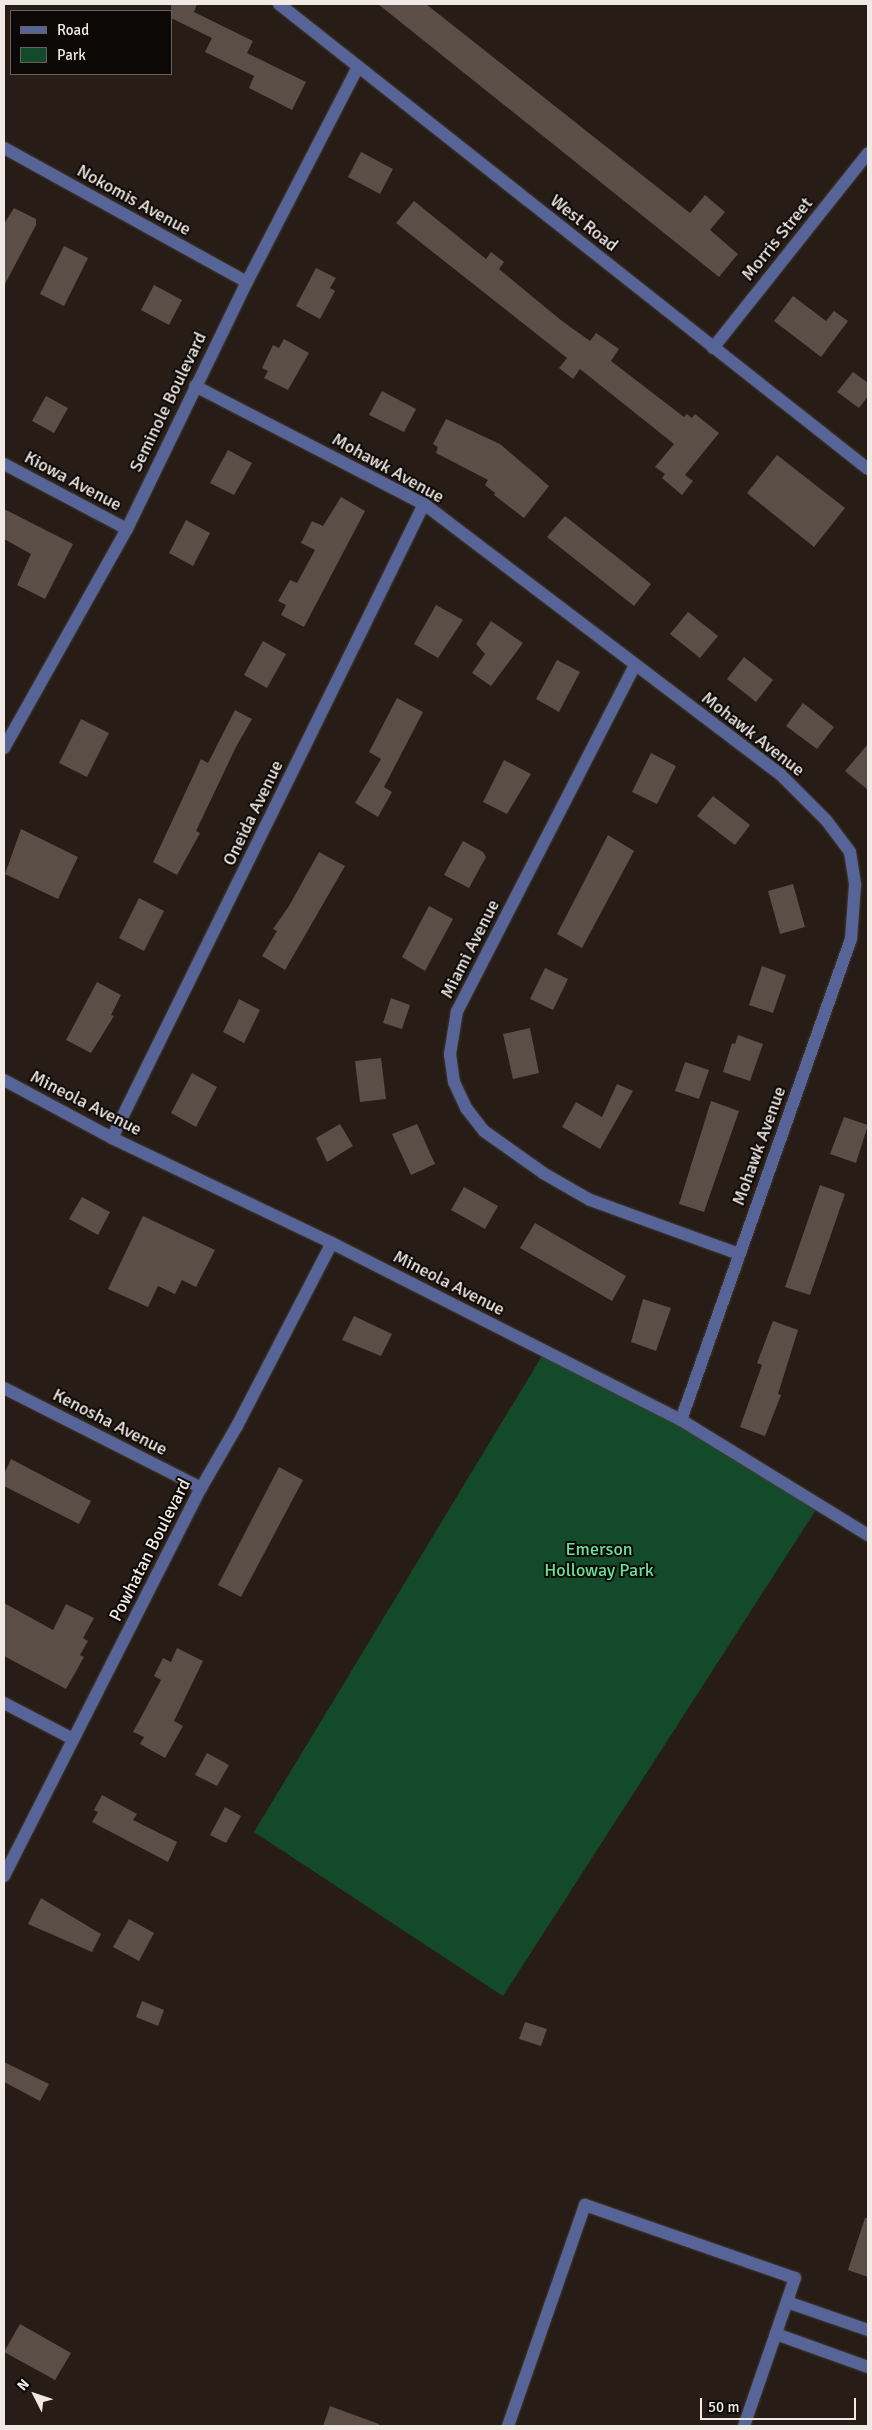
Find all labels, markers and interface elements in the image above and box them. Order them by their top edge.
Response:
legend [10,10,172,75]
text: Road [57,21,89,39]
text: Park [57,46,86,64]
street label: Nokomis Avenue [73,160,195,240]
street label: West Road [546,190,622,256]
street label: Morris Street [737,193,817,285]
street label: Seminole Boulevard [125,329,211,475]
street label: Mohawk Avenue [328,428,448,508]
street label: Kiowa Avenue [21,446,125,516]
street label: Mohawk Avenue [697,687,809,781]
street label: Oneida Avenue [218,757,288,869]
street label: Miami Avenue [436,896,504,1002]
street label: Mineola Avenue [27,1066,145,1140]
street label: Mohawk Avenue [727,1084,791,1208]
street label: Mineola Avenue [390,1246,508,1320]
street label: Kenosha Avenue [49,1384,171,1460]
street label: Powhatan Boulevard [105,1475,195,1625]
park label: Emerson Holloway Park [544,1539,654,1582]
north arrow [10,2370,60,2420]
text: N [14,2376,33,2394]
scale bar [702,2388,858,2420]
text: 50 m [708,2398,739,2416]

